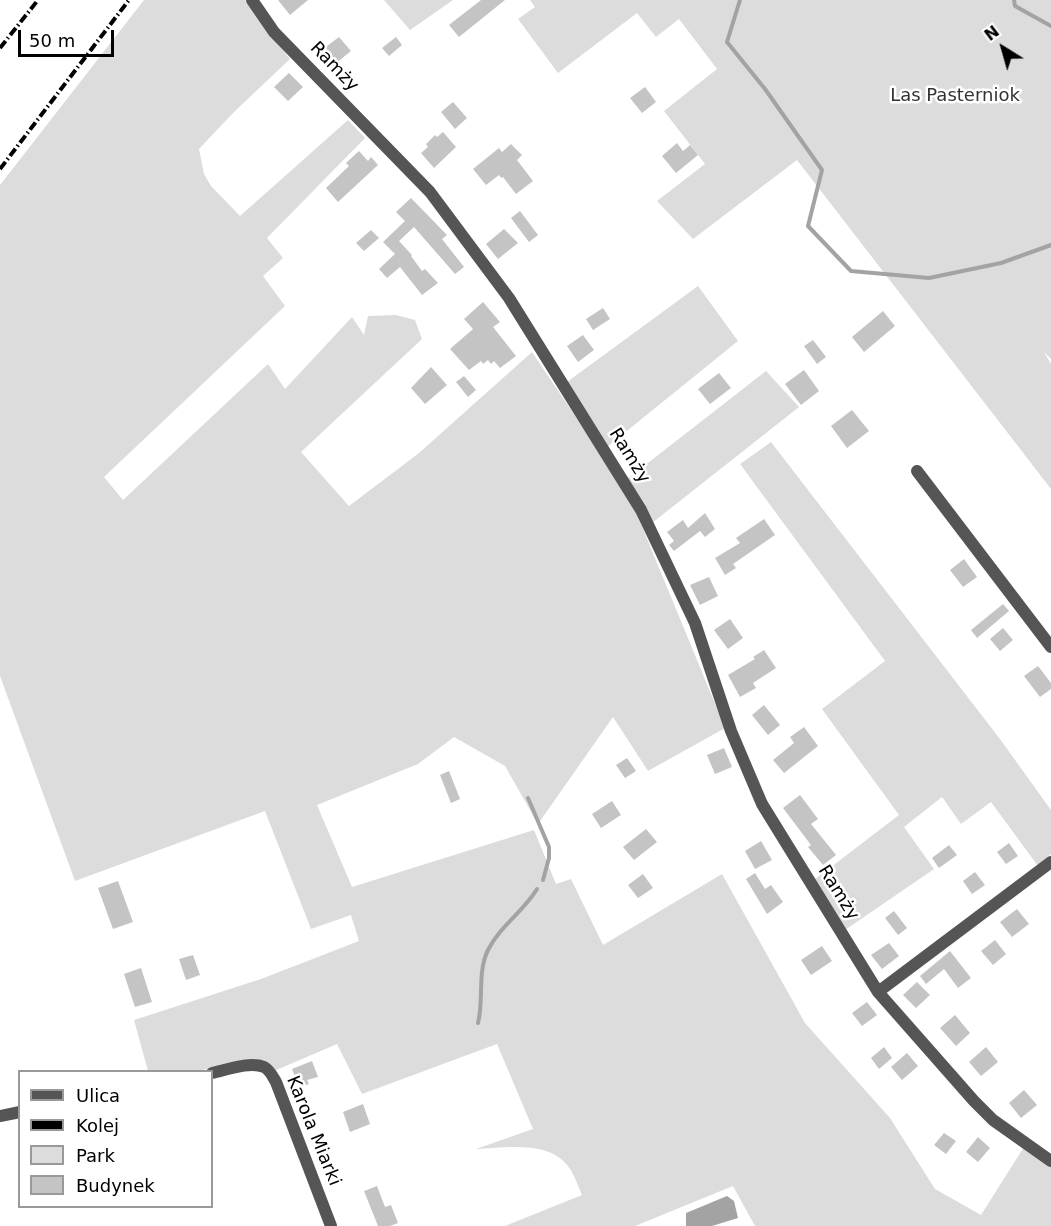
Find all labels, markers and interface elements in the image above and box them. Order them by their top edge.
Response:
scale bar [21,18,117,56]
north arrow [973,18,1033,78]
text: N [981,22,1003,45]
text: 50 m [29,30,75,51]
street label: Ramży [305,38,363,96]
park label: Las Pasterniok [890,85,1020,107]
street label: Ramży [604,425,654,487]
street label: Ramży [813,862,863,924]
legend [18,1070,213,1208]
street label: Karola Miarki [281,1073,345,1189]
text: Ulica [76,1085,120,1106]
text: Kolej [76,1115,119,1136]
text: Park [76,1145,115,1166]
text: Budynek [76,1175,155,1196]

